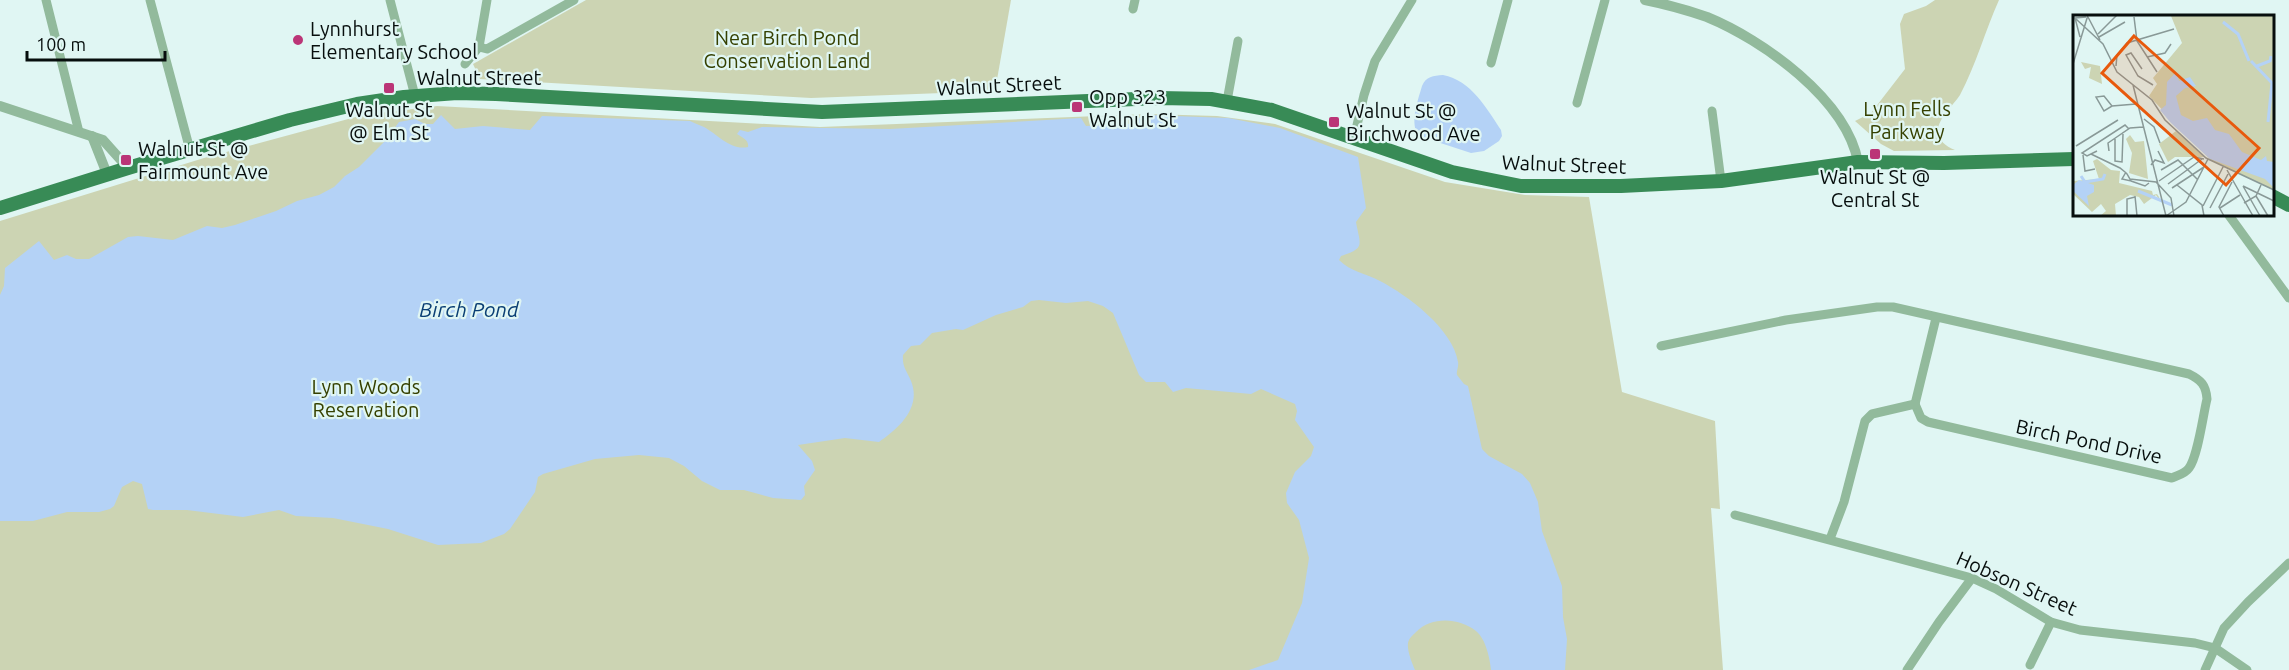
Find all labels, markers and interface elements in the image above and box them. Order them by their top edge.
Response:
inset map [2073,15,2274,216]
place label: Lynnhurst Elementary School [310,17,477,63]
scale bar [27,24,165,62]
park label: Near Birch Pond Conservation Land [703,26,871,72]
marker: Lynnhurst Elementary School [291,33,305,47]
text: 100 m [36,34,86,54]
street label: Walnut Street [417,66,542,89]
street label: Walnut Street [936,70,1062,100]
marker: Walnut St @ Elm St [382,81,396,95]
place label: Opp 323 Walnut St [1089,85,1176,131]
park label: Lynn Fells Parkway [1863,97,1951,143]
place label: Walnut St @ Elm St [345,98,433,144]
place label: Walnut St @ Birchwood Ave [1346,99,1481,145]
marker: Opp 323 Walnut St [1070,100,1084,114]
marker: Walnut St @ Birchwood Ave [1327,115,1341,129]
place label: Walnut St @ Fairmount Ave [138,137,268,183]
marker: Walnut St @ Central St [1868,147,1882,161]
street label: Walnut Street [1501,150,1627,178]
marker: Walnut St @ Fairmount Ave [119,153,133,167]
place label: Walnut St @ Central St [1820,165,1930,211]
water label: Birch Pond [419,297,520,321]
park label: Lynn Woods Reservation [312,375,420,421]
street label: Birch Pond Drive [2014,414,2164,468]
street label: Hobson Street [1953,546,2081,620]

